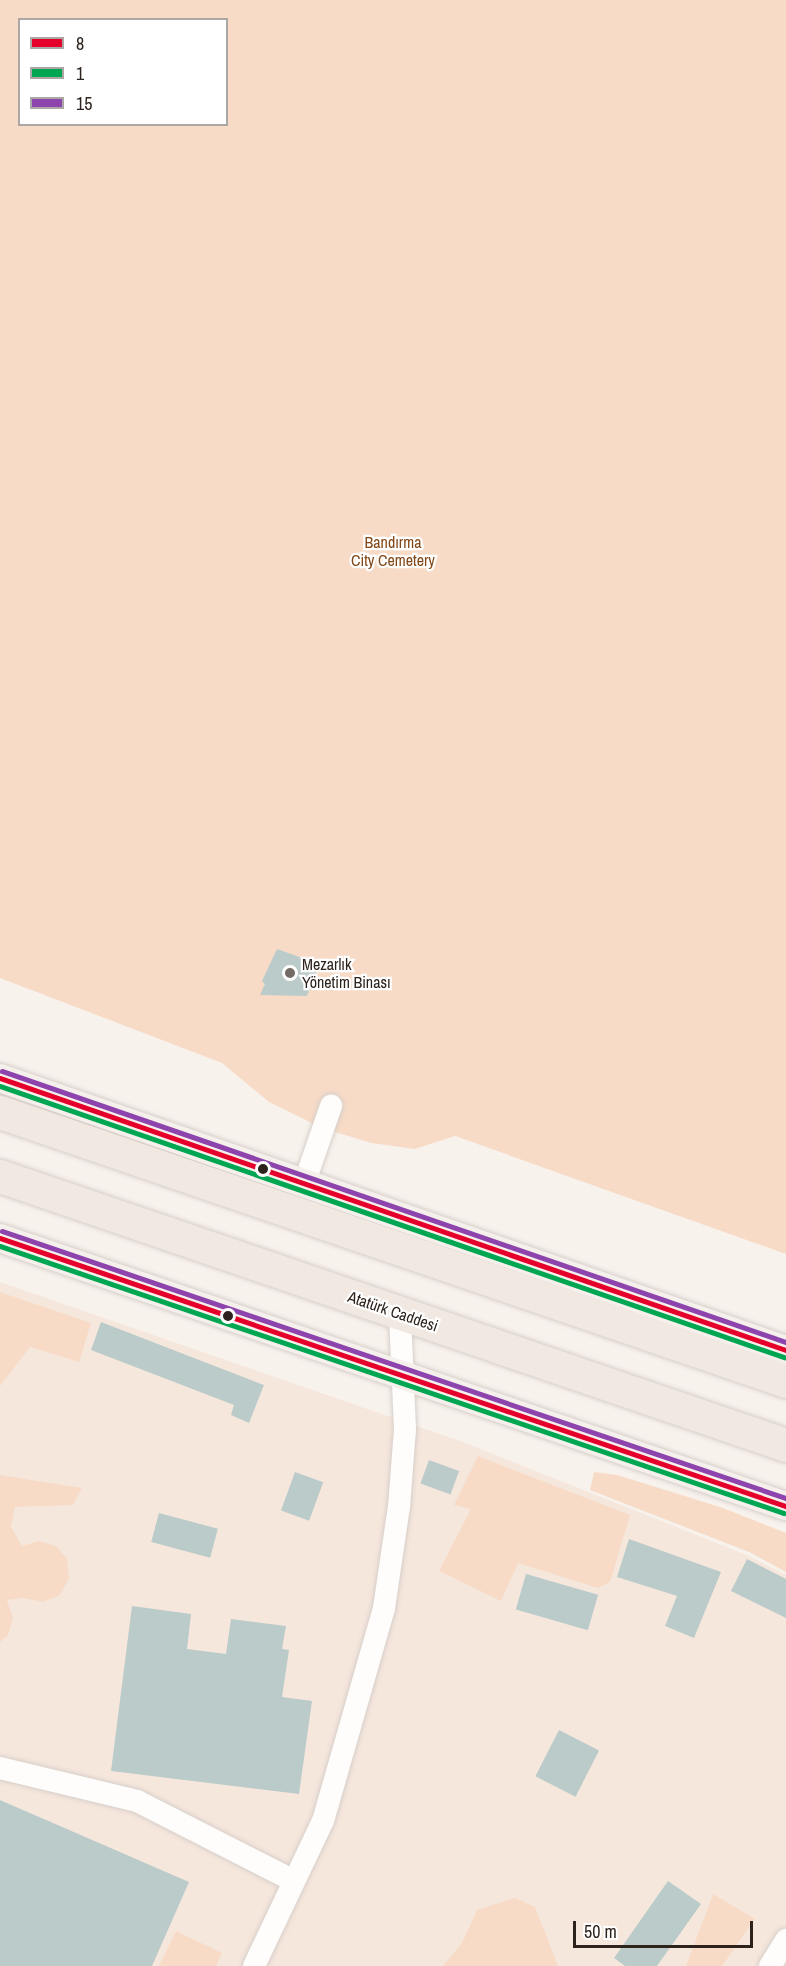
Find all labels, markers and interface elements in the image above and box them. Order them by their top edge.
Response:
legend [18,18,228,126]
text: 8 [76,31,84,56]
text: 1 [76,61,84,86]
text: 15 [76,91,92,116]
park label: Bandırma City Cemetery [351,532,435,570]
place label: Mezarlık Yönetim Binası [302,954,391,992]
marker: Mezarlık Yönetim Binası [283,966,297,980]
unlabelled marker [257,1163,269,1175]
street label: Atatürk Caddesi [345,1287,441,1335]
unlabelled marker [222,1310,234,1322]
scale bar [576,1909,756,1947]
text: 50 m [584,1919,617,1944]

